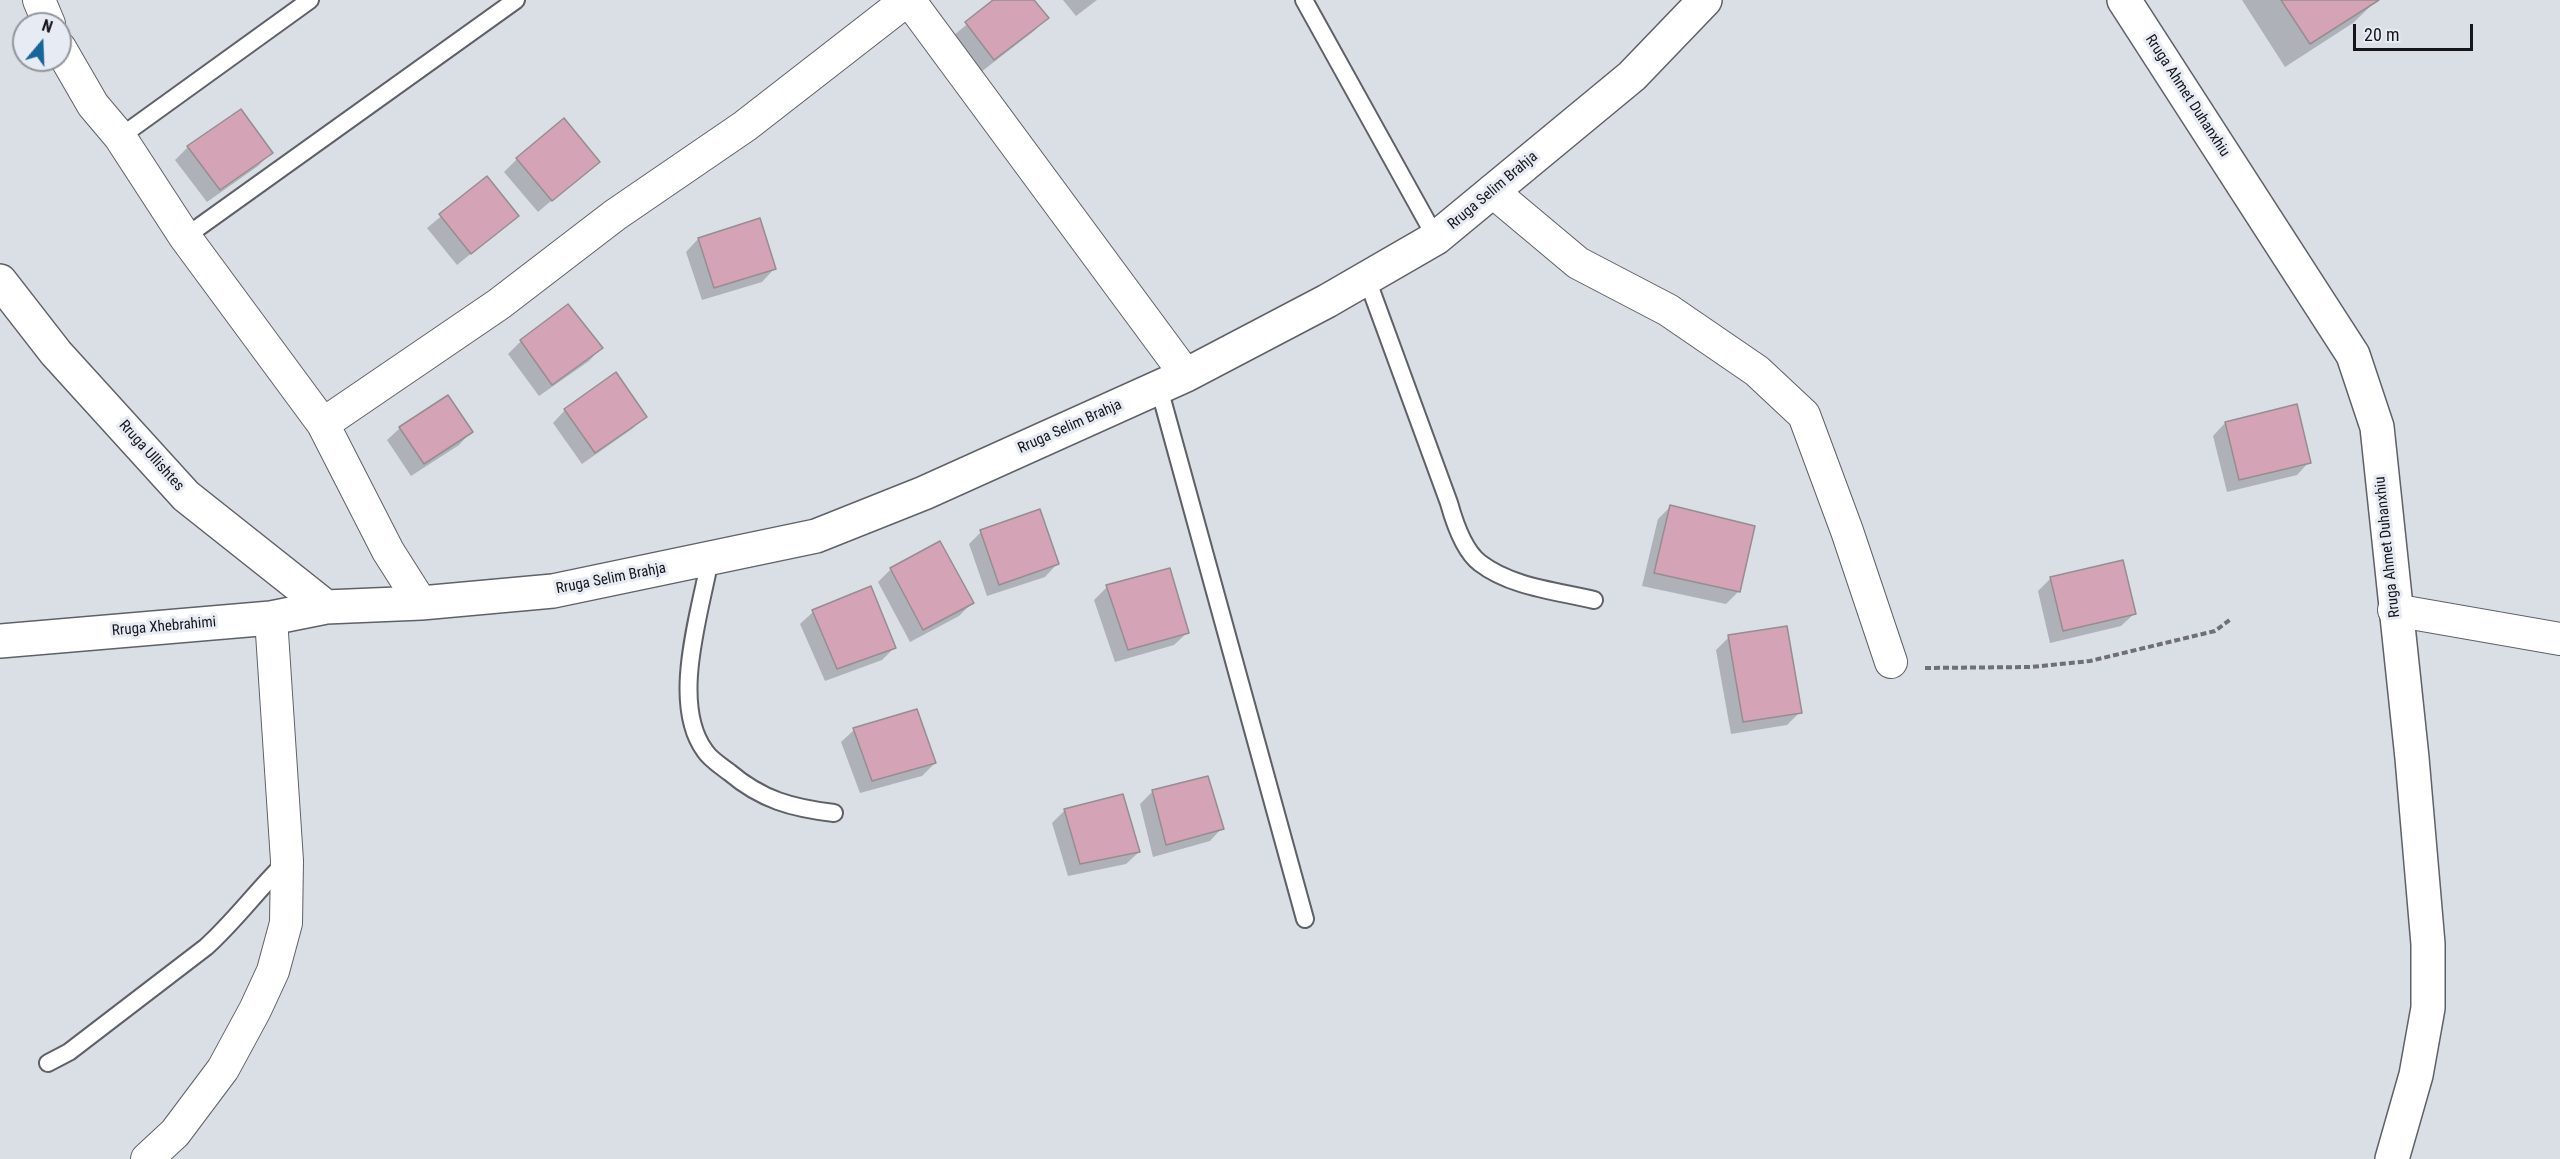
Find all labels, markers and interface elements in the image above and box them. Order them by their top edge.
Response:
north arrow [12,12,72,72]
scale bar [2356,12,2476,50]
text: N [40,16,55,37]
text: 20 m [2364,24,2399,45]
street label: Rruga Ahmet Duhanxhiu [2141,32,2233,160]
street label: Rruga Selim Brahja [1444,148,1542,234]
street label: Rruga Selim Brahja [1015,396,1125,458]
street label: Rruga Ullishtes [115,417,187,495]
street label: Rruga Ahmet Duhanxhiu [2372,475,2404,619]
street label: Rruga Selim Brahja [554,560,668,598]
street label: Rruga Xhebrahimi [111,613,217,641]

